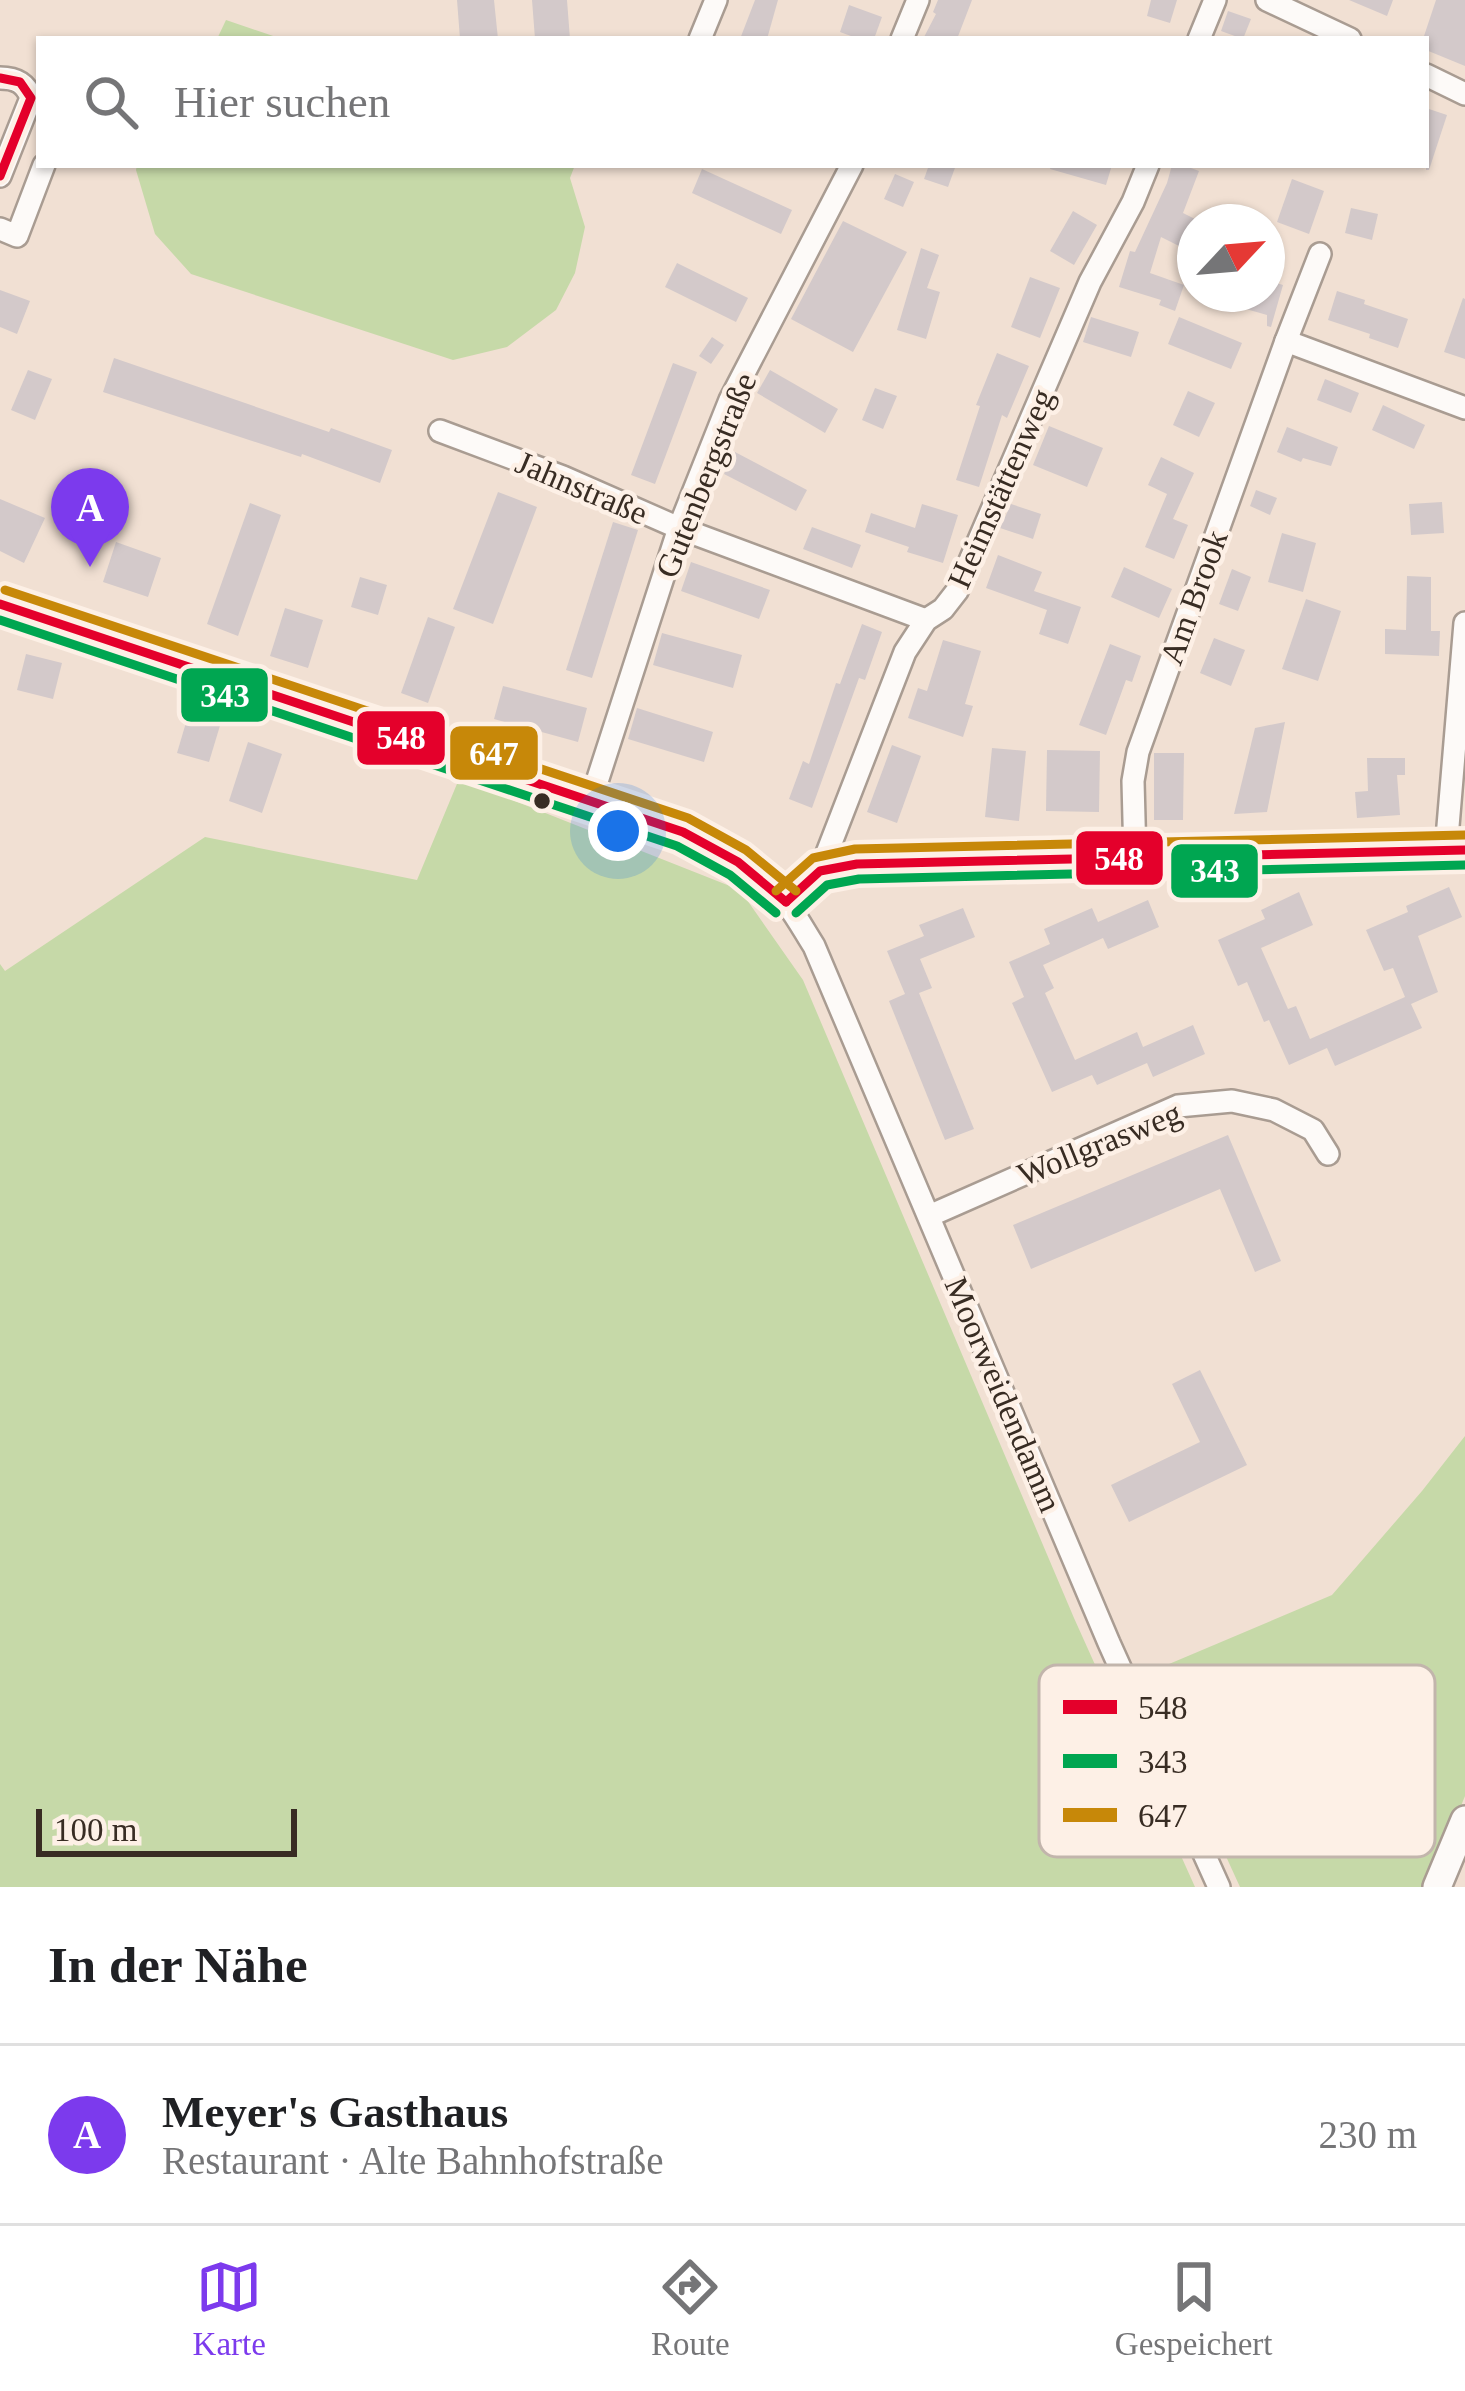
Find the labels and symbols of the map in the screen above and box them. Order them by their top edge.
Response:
north arrow [1177,204,1285,312]
street label: Gutenbergstraße [649,368,763,583]
street label: Heimstättenweg [941,383,1061,594]
street label: Jahnstraße [510,444,653,532]
pin: A [51,468,129,567]
street label: Am Brook [1153,525,1235,669]
line badge: 343 [179,666,270,724]
text: 343 [200,678,250,714]
line badge: 548 [355,709,447,767]
text: 548 [376,720,426,756]
line badge: 647 [448,724,540,782]
text: 647 [469,736,519,772]
unlabelled marker [531,790,553,812]
your location [588,801,648,861]
line badge: 548 [1074,829,1165,887]
text: 548 [1094,841,1144,877]
line badge: 343 [1169,842,1260,900]
text: 343 [1190,853,1240,889]
street label: Wollgrasweg [1012,1095,1186,1193]
street label: Moorweidendamm [937,1272,1069,1517]
legend [1039,1665,1435,1857]
text: 548 [1138,1690,1188,1726]
text: 343 [1138,1744,1188,1780]
text: 647 [1138,1798,1188,1834]
scale bar [36,1803,297,1856]

